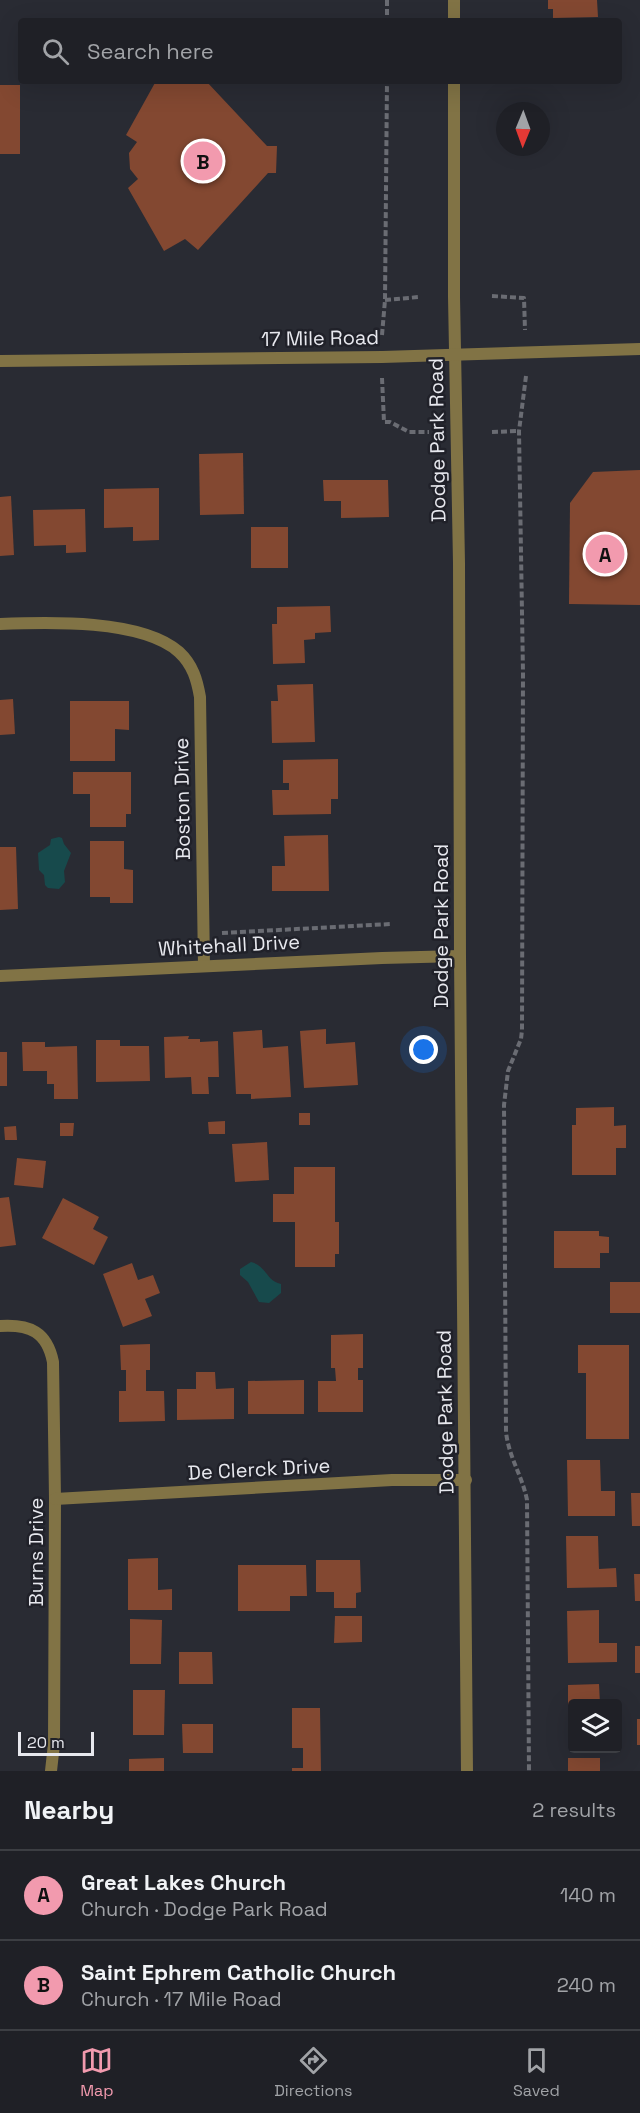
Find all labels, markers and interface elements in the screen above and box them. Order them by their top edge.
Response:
search box [18,18,622,84]
icon: search [39,35,72,68]
text: Search here [87,37,214,65]
north arrow [496,102,550,156]
pin: B [184,138,222,184]
street label: 17 Mile Road [261,324,379,352]
street label: Dodge Park Road [423,358,451,522]
pin: A [586,532,624,576]
street label: Boston Drive [168,738,196,860]
street label: Dodge Park Road [428,844,454,1008]
street label: Whitehall Drive [157,928,301,962]
your location [409,1035,438,1064]
street label: Dodge Park Road [431,1330,459,1494]
street label: De Clerck Drive [187,1452,331,1486]
street label: Burns Drive [23,1498,49,1606]
map controls [568,1699,622,1753]
button: layers [568,1699,622,1753]
scale bar [18,1729,94,1756]
text: 20 m [27,1732,65,1753]
text: Nearby [24,1793,114,1827]
text: 2 results [532,1797,616,1823]
text: Great Lakes Church [81,1868,286,1896]
text: A [37,1882,50,1908]
text: 140 m [560,1882,616,1908]
text: Church · Dodge Park Road [81,1896,328,1922]
text: Saint Ephrem Catholic Church [81,1958,396,1986]
text: B [37,1972,50,1998]
text: 240 m [557,1972,616,1998]
text: Church · 17 Mile Road [81,1986,282,2012]
tab: Map [80,2044,114,2101]
tab: Directions [274,2044,353,2101]
tab: Saved [513,2044,560,2101]

